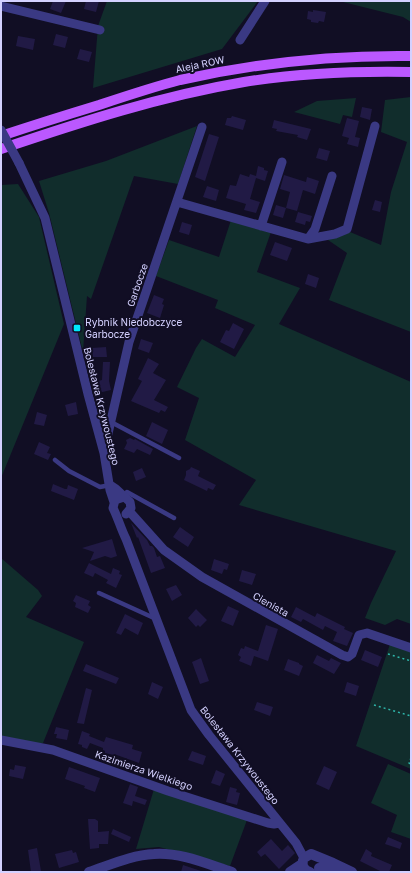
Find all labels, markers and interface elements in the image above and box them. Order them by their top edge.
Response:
street label: Aleja ROW [174,53,226,75]
street label: Garbocze [124,262,150,308]
place label: Rybnik Niedobczyce Garbocze [85,316,182,340]
marker: Rybnik Niedobczyce Garbocze [72,323,82,333]
street label: Bolesława Krzywoustego [82,346,122,466]
street label: Cienista [251,589,291,619]
street label: Bolesława Krzywoustego [198,704,282,806]
street label: Kazimierza Wielkiego [94,748,194,792]

